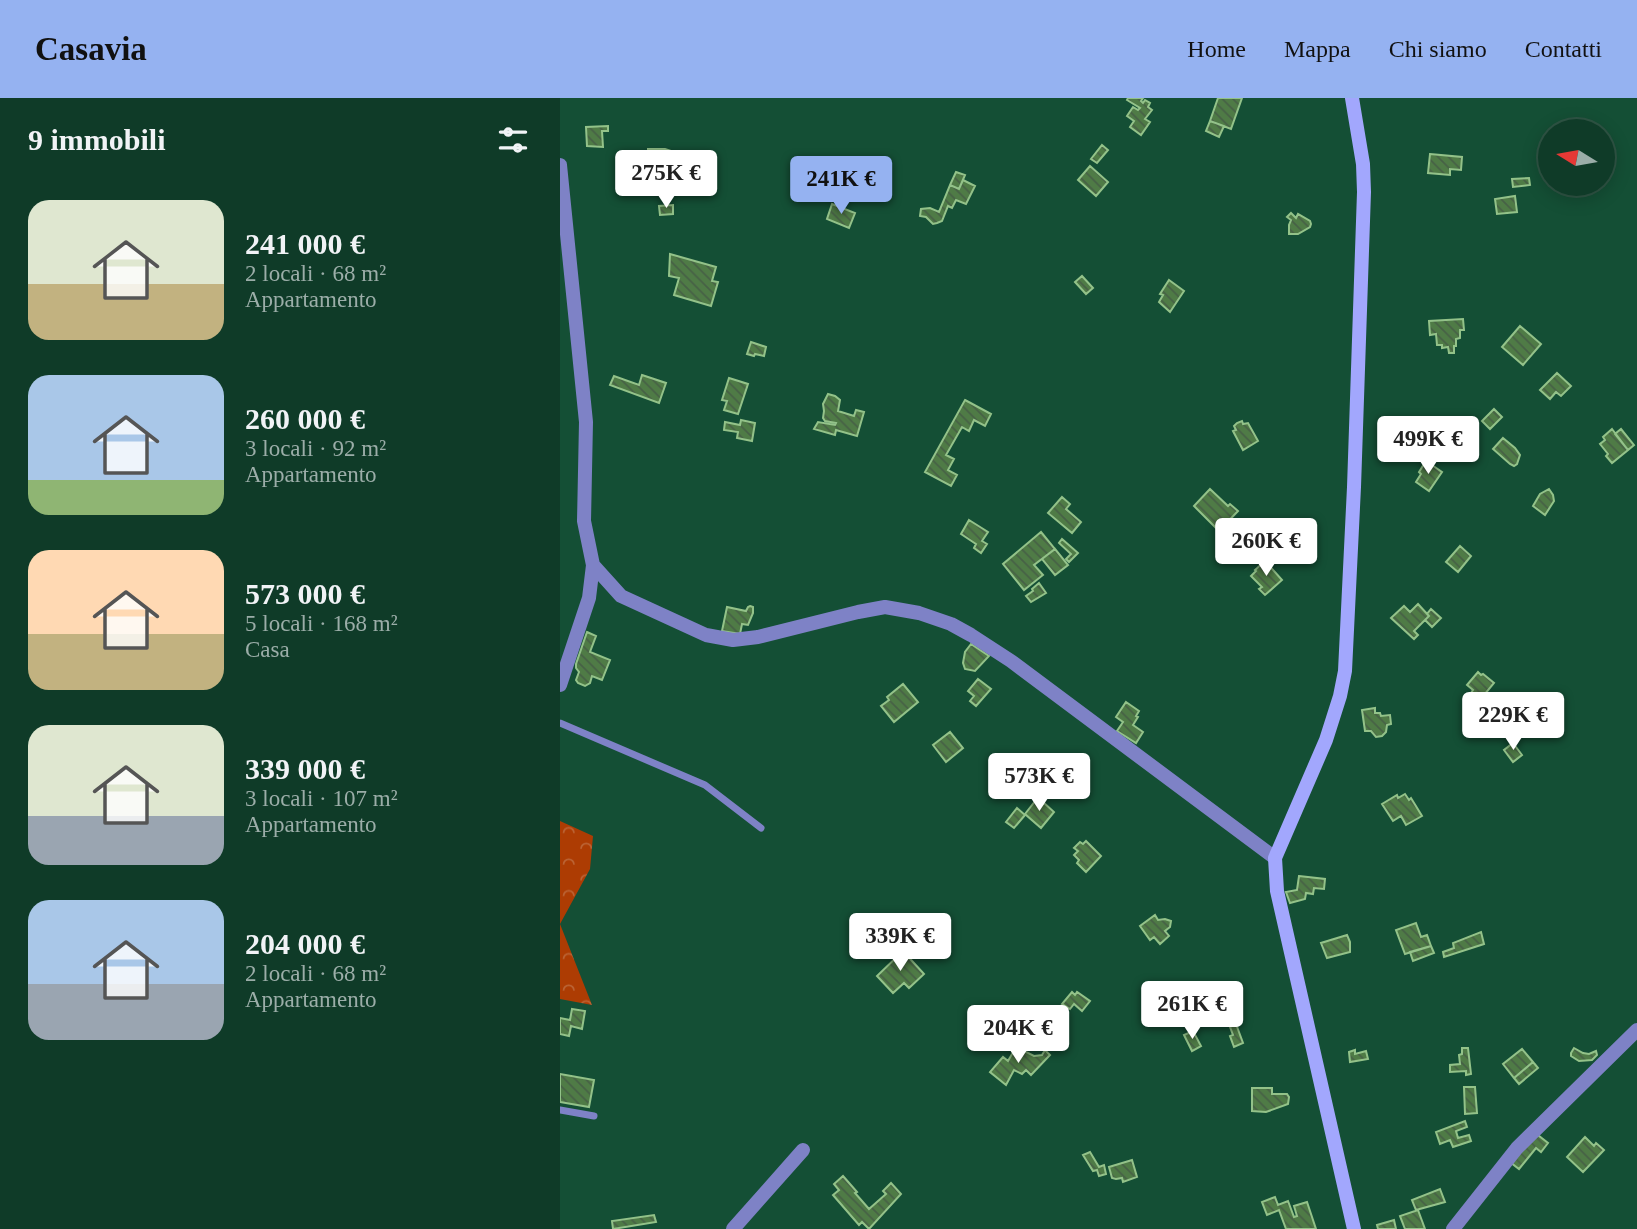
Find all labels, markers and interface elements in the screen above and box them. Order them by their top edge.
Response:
text: Casavia [35,31,147,67]
text: Home [1187,36,1246,62]
text: Mappa [1284,36,1351,62]
text: Chi siamo [1389,36,1487,62]
text: Contatti [1525,36,1602,62]
north arrow [1538,119,1615,196]
map controls [1538,119,1615,196]
icon: filters [494,121,532,159]
text: 9 immobili [28,123,166,156]
pin: 275K € [609,150,723,210]
pin: 241K € [784,156,898,216]
text: 275K € [631,160,701,185]
text: 241K € [806,166,876,191]
text: 241 000 € [245,227,365,260]
icon: home [84,228,168,312]
text: 2 locali · 68 m² [245,261,386,286]
text: Appartamento [245,287,377,312]
text: 260 000 € [245,402,365,435]
icon: home [84,403,168,487]
pin: 499K € [1371,416,1485,476]
text: 499K € [1393,426,1463,451]
text: 3 locali · 92 m² [245,436,386,461]
text: Appartamento [245,462,377,487]
pin: 260K € [1209,518,1323,578]
text: 260K € [1231,528,1301,553]
text: 573 000 € [245,577,365,610]
icon: home [84,578,168,662]
text: 5 locali · 168 m² [245,611,398,636]
text: Casa [245,637,290,662]
pin: 229K € [1456,692,1570,752]
text: 229K € [1478,702,1548,727]
text: 339 000 € [245,752,365,785]
icon: home [84,753,168,837]
pin: 573K € [982,754,1096,813]
text: 573K € [1004,763,1074,788]
text: 3 locali · 107 m² [245,786,398,811]
text: Appartamento [245,812,377,837]
pin: 339K € [843,914,957,973]
text: 339K € [865,923,935,948]
text: 204 000 € [245,927,365,960]
icon: home [84,928,168,1012]
text: 2 locali · 68 m² [245,961,386,986]
pin: 261K € [1135,982,1249,1041]
text: Appartamento [245,987,377,1012]
text: 261K € [1157,991,1227,1016]
pin: 204K € [961,1006,1075,1065]
text: 204K € [983,1015,1053,1040]

